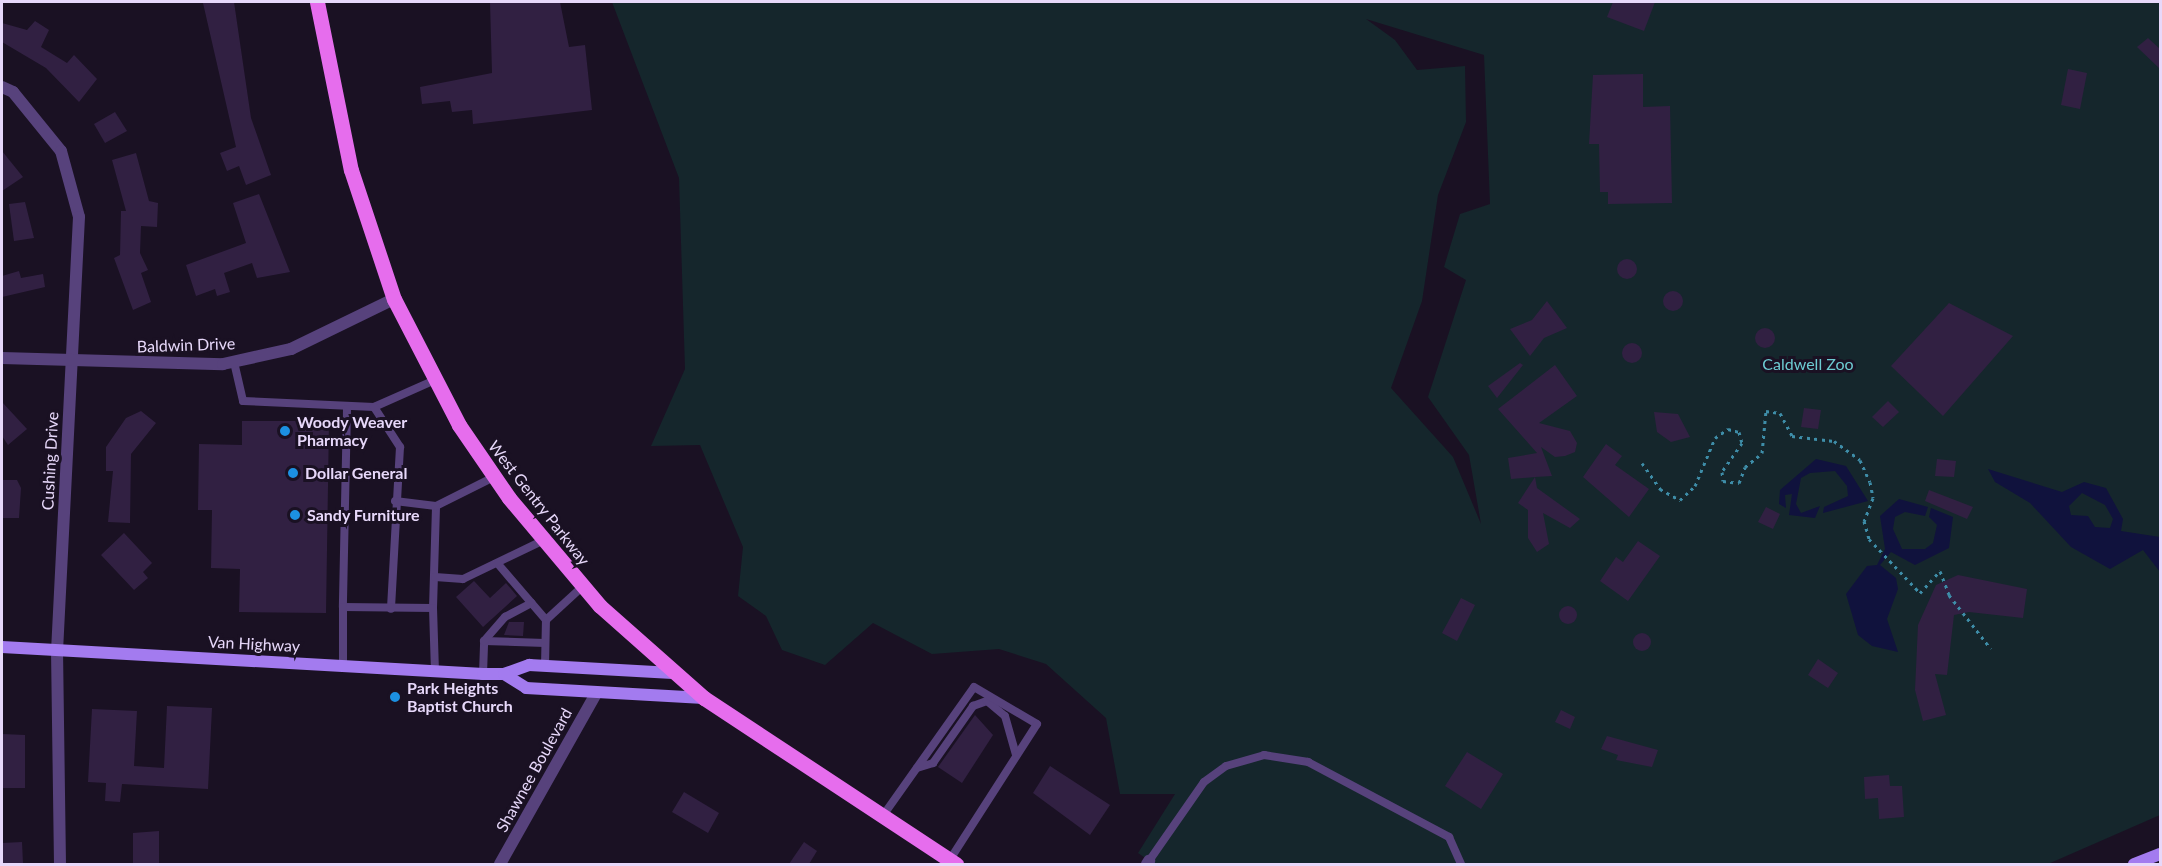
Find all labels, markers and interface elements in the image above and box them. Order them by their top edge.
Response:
street label: Baldwin Drive [136,334,236,356]
park label: Caldwell Zoo [1762,354,1854,374]
street label: Cushing Drive [38,411,62,511]
place label: Woody Weaver Pharmacy [297,412,408,450]
marker: Woody Weaver Pharmacy [278,424,292,438]
street label: West Gentry Parkway [484,437,594,569]
place label: Dollar General [305,463,408,483]
marker: Dollar General [286,466,300,480]
place label: Sandy Furniture [307,505,420,525]
marker: Sandy Furniture [288,508,302,522]
street label: Van Highway [207,632,301,656]
place label: Park Heights Baptist Church [407,678,513,716]
marker: Park Heights Baptist Church [388,690,402,704]
street label: Shawnee Boulevard [492,705,576,835]

